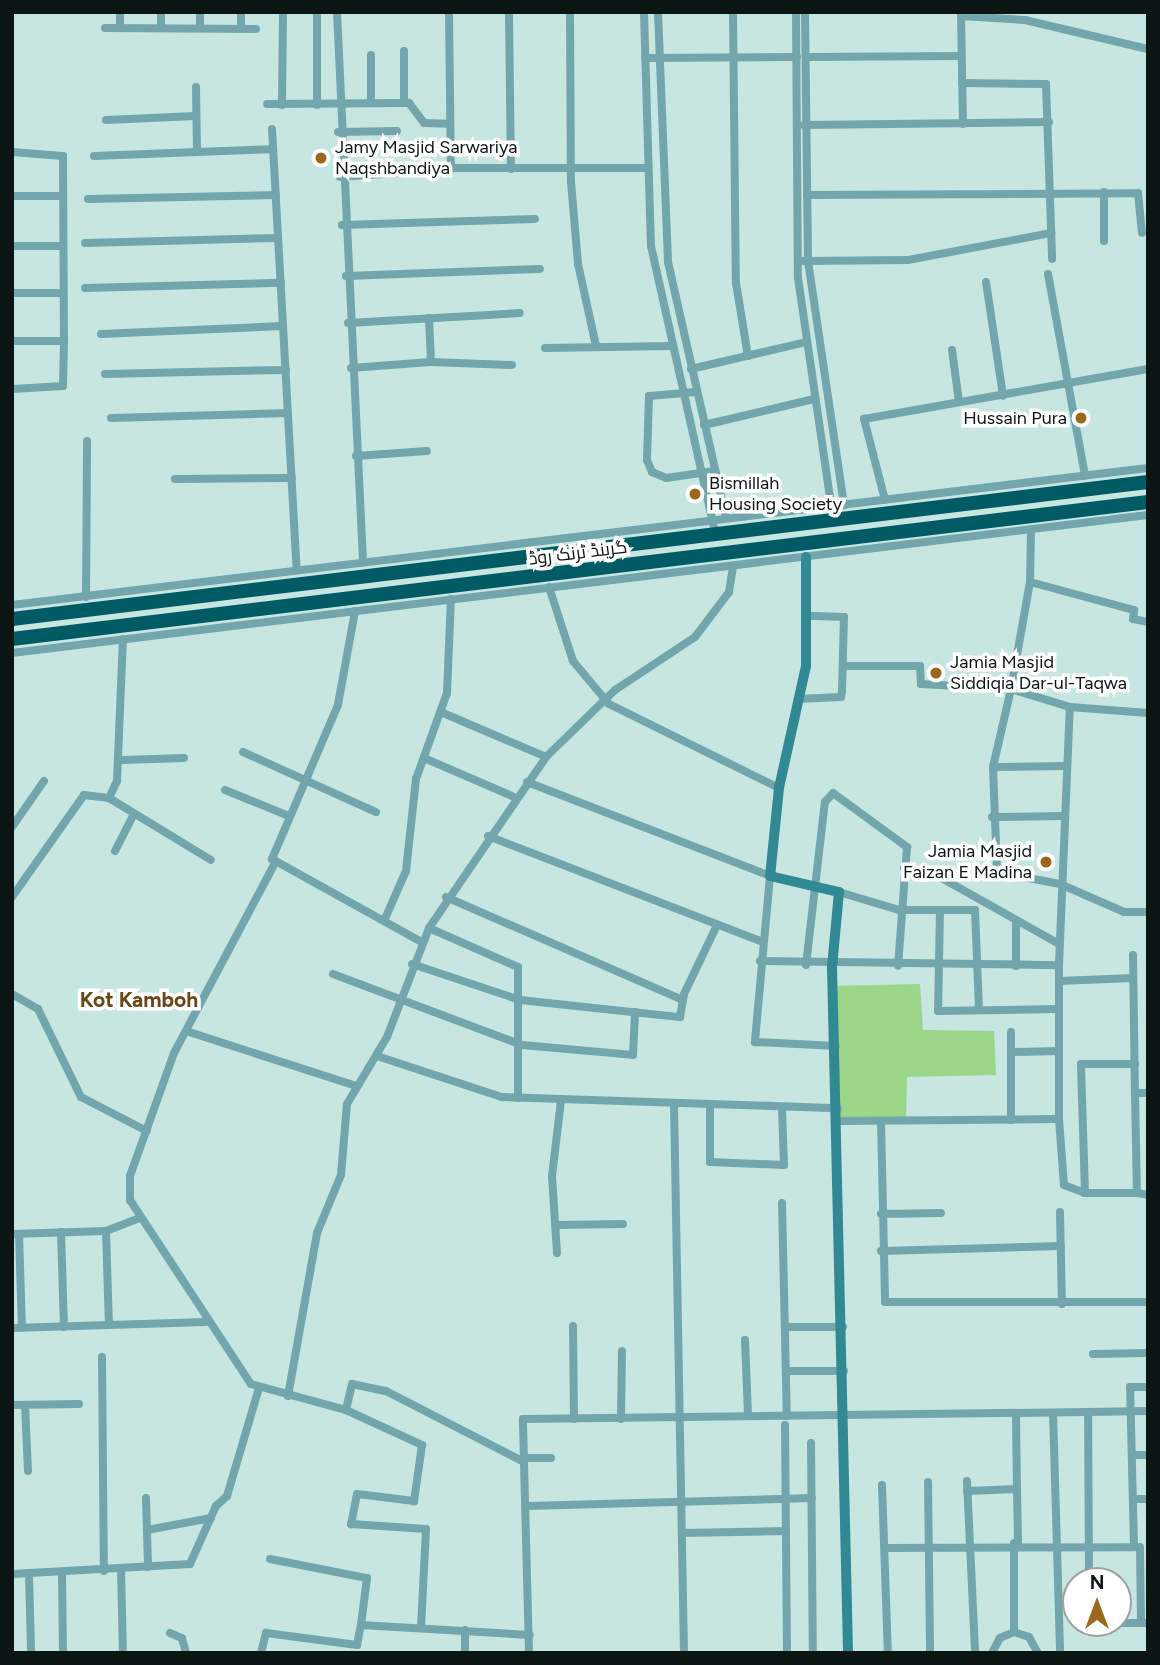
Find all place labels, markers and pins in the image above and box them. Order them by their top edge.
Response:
place label: Jamy Masjid Sarwariya Naqshbandiya [335,137,517,180]
marker: Jamy Masjid Sarwariya Naqshbandiya [313,150,329,166]
place label: Hussain Pura [963,407,1067,429]
marker: Hussain Pura [1073,410,1089,426]
place label: Bismillah Housing Society [709,473,842,516]
marker: Bismillah Housing Society [687,486,703,502]
place label: Jamia Masjid Siddiqia Dar-ul-Taqwa [950,652,1127,694]
marker: Jamia Masjid Siddiqia Dar-ul-Taqwa [928,665,944,681]
place label: Jamia Masjid Faizan E Madina [903,841,1032,884]
marker: Jamia Masjid Faizan E Madina [1038,854,1054,870]

